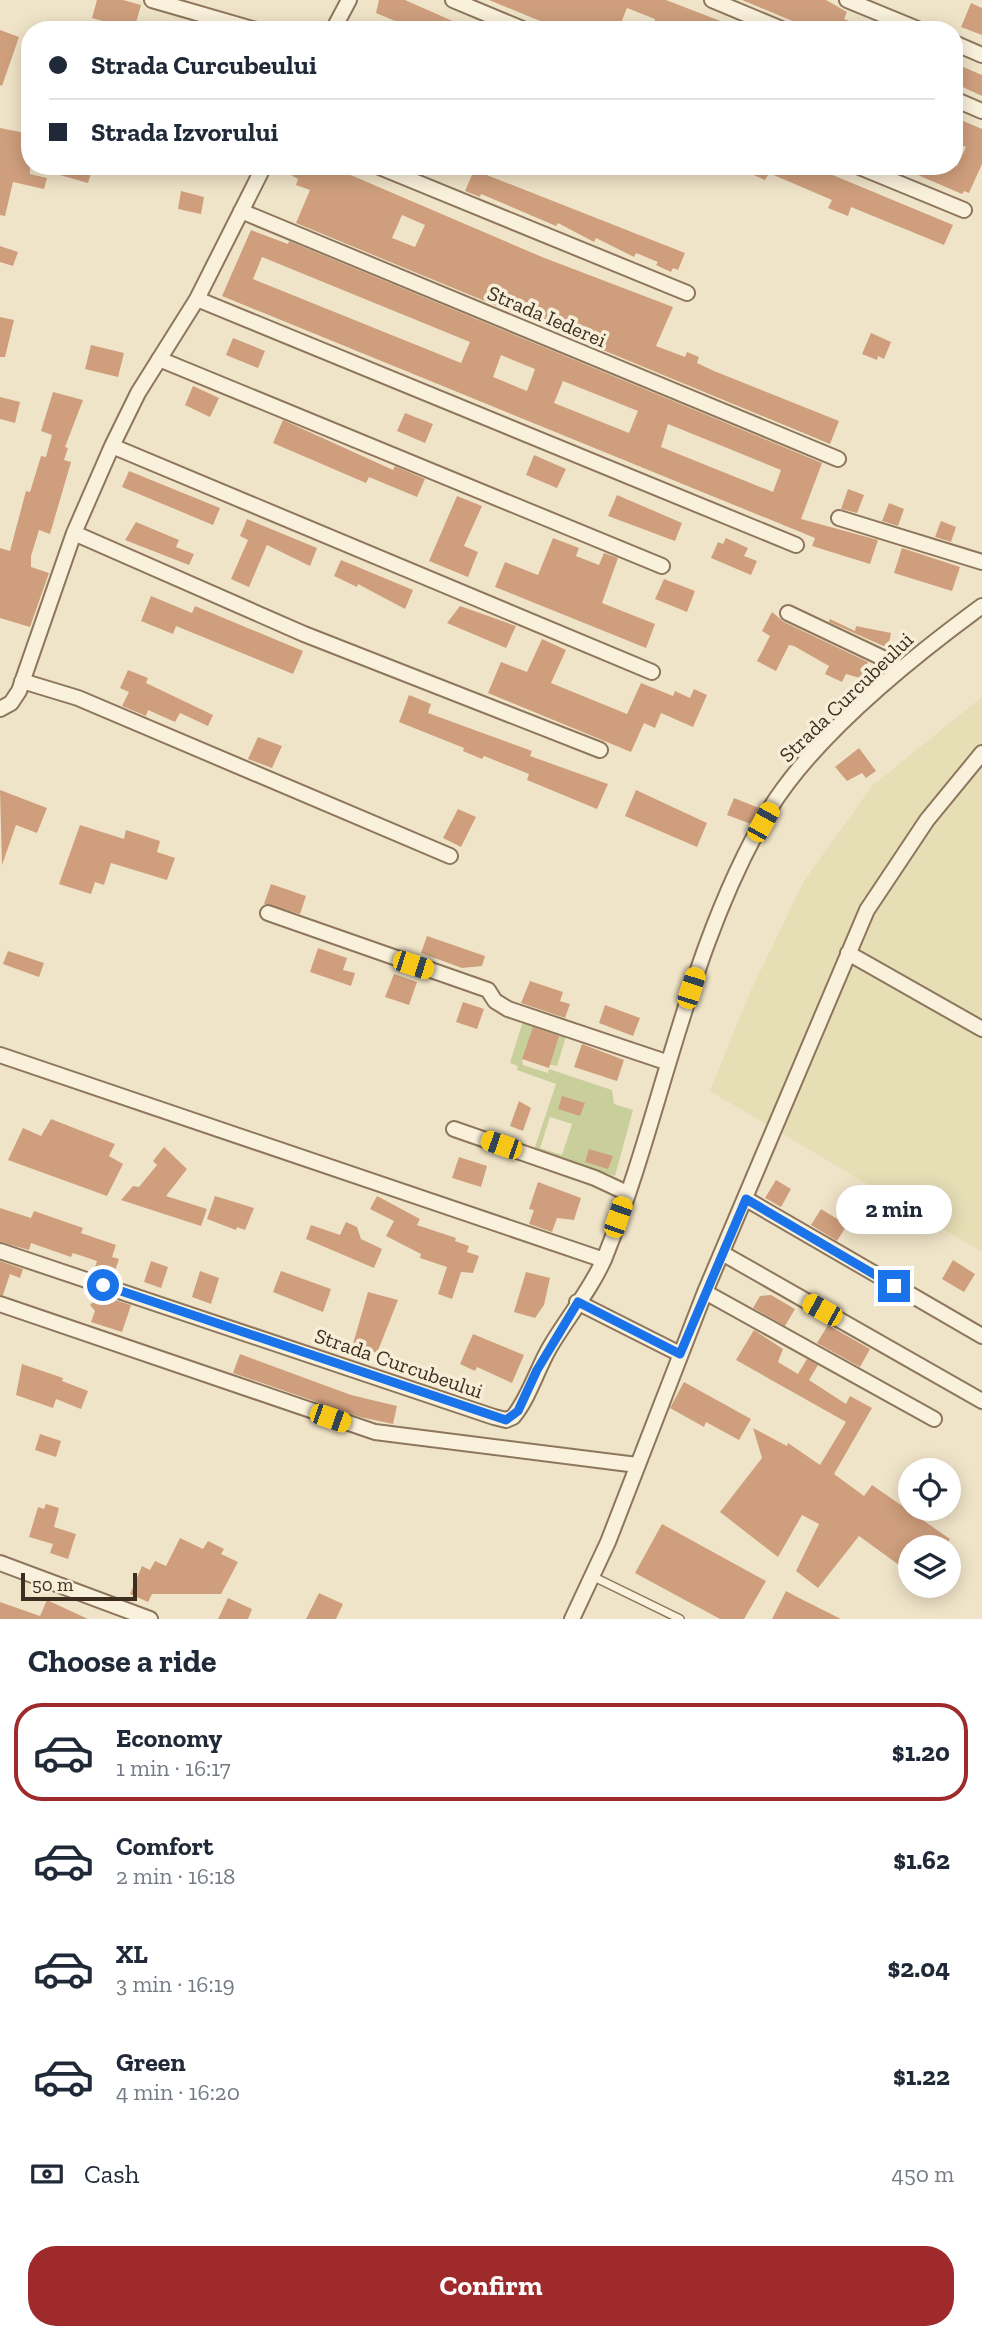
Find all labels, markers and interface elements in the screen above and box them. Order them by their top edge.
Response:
text: Strada Curcubeului [91,49,317,81]
text: Strada Izvorului [91,116,278,148]
street label: Strada Iederei [484,280,610,352]
street label: Strada Curcubeului [774,627,918,767]
car [744,799,783,845]
car [390,949,437,981]
car [675,965,708,1011]
car [478,1128,525,1162]
callout: 2 min [836,1184,952,1234]
car [602,1194,635,1240]
text: 2 min [865,1195,923,1223]
route start [87,1269,119,1301]
route end [878,1270,910,1302]
car [799,1291,846,1329]
street label: Strada Curcubeului [312,1323,486,1404]
car [307,1401,354,1435]
map controls [898,1458,961,1598]
button: locate [898,1458,961,1521]
button: layers [898,1535,961,1598]
scale bar [21,1570,136,1602]
text: 50 m [32,1573,73,1596]
text: Choose a ride [28,1642,216,1680]
icon: car [32,1721,95,1784]
text: Economy [116,1722,222,1754]
text: $1.20 [892,1736,950,1768]
text: 1 min · 16:17 [116,1754,231,1782]
icon: car [32,1829,95,1892]
text: Comfort [116,1830,213,1862]
text: $1.62 [893,1844,950,1876]
text: 2 min · 16:18 [116,1862,235,1890]
icon: car [32,1937,95,2000]
text: XL [116,1938,148,1970]
text: $2.04 [888,1952,950,1984]
text: 3 min · 16:19 [116,1970,235,1998]
icon: car [32,2045,95,2108]
text: Green [116,2046,186,2078]
text: $1.22 [893,2060,950,2092]
text: 4 min · 16:20 [116,2078,240,2106]
icon: cash [28,2155,66,2193]
text: Cash [84,2158,139,2190]
text: 450 m [892,2160,954,2188]
button: Confirm [28,2246,954,2326]

